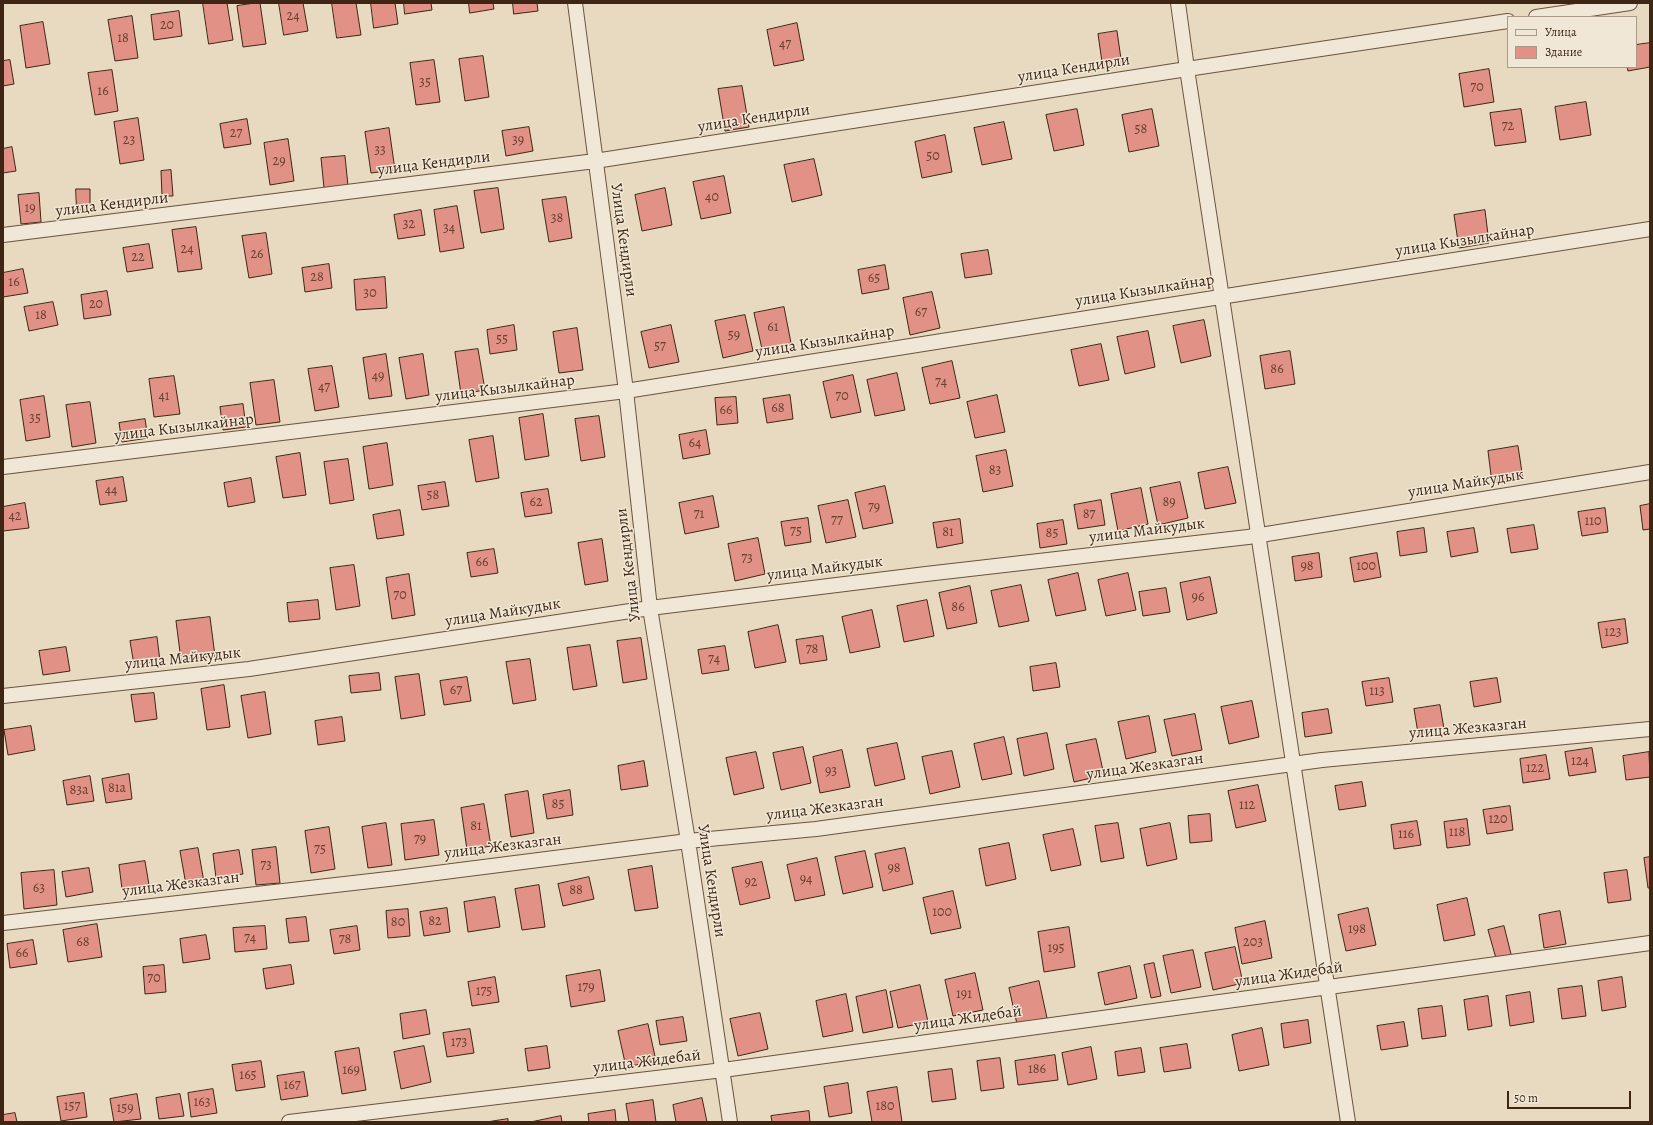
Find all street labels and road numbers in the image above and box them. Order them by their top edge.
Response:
street label: улица Кендирли [1017,51,1131,87]
street label: улица Кендирли [697,101,811,137]
street label: улица Кендирли [377,148,491,180]
street label: Улица Кендирли [606,182,640,298]
street label: улица Кендирли [55,189,169,221]
street label: улица Кызылкайнар [1394,221,1536,261]
street label: улица Кызылкайнар [1074,271,1216,311]
street label: улица Кызылкайнар [754,322,896,362]
street label: улица Кызылкайнар [434,371,576,407]
street label: улица Кызылкайнар [113,410,255,446]
street label: улица Майкудык [1407,465,1525,503]
street label: Улица Кендирли [613,507,645,623]
street label: улица Майкудык [1088,514,1206,548]
street label: улица Майкудык [766,552,884,586]
street label: улица Майкудык [444,594,562,632]
street label: улица Майкудык [124,643,242,675]
street label: улица Жезказган [1408,714,1528,744]
street label: улица Жезказган [1085,749,1205,785]
street label: улица Жезказган [765,792,885,826]
street label: Улица Кендирли [693,823,729,939]
street label: улица Жезказган [443,830,563,864]
street label: улица Жезказган [121,868,241,902]
street label: улица Жидебай [1234,958,1344,992]
street label: улица Жидебай [913,1002,1023,1036]
street label: улица Жидебай [592,1046,702,1078]

